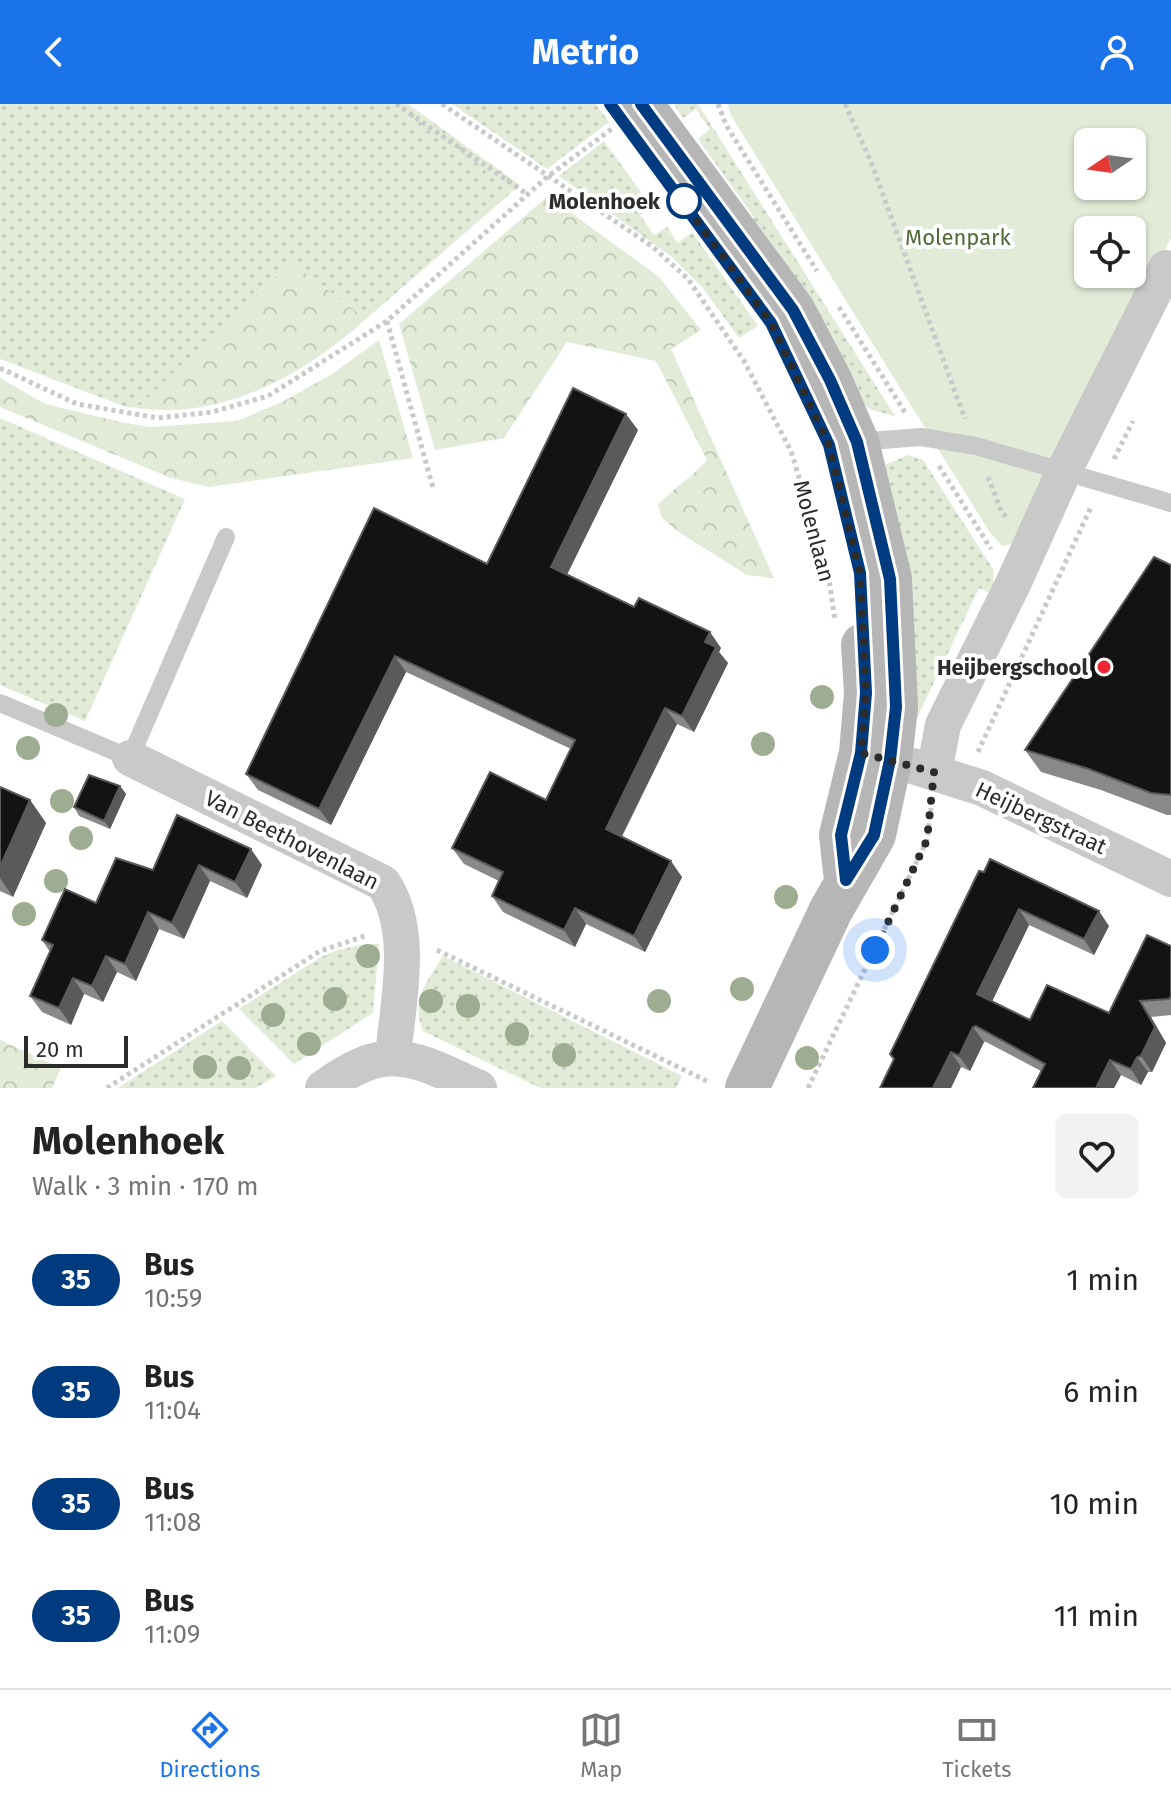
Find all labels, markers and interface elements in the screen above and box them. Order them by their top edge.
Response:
icon: back [32,30,76,74]
text: Metrio [532,30,639,74]
icon: person [1095,30,1139,74]
north arrow [1074,128,1146,200]
map controls [1074,128,1146,288]
marker: Molenhoek [667,184,701,218]
place label: Molenhoek [549,188,661,215]
button: locate [1074,216,1146,288]
park label: Molenpark [905,224,1012,251]
street label: Molenlaan [787,477,841,585]
place label: Heijbergschool [937,654,1088,681]
marker: Heijbergschool [1095,658,1113,676]
street label: Heijbergstraat [971,776,1111,860]
street label: Van Beethovenlaan [200,784,384,896]
your location [855,930,895,970]
scale bar [24,1032,128,1068]
text: 20 m [36,1036,84,1063]
button: heart [1055,1114,1139,1198]
text: Molenhoek [32,1118,224,1164]
text: Walk · 3 min · 170 m [32,1171,258,1202]
text: Bus [144,1247,194,1283]
text: 1 min [1066,1262,1139,1298]
text: 35 [61,1263,91,1296]
text: 10:59 [144,1283,202,1314]
text: Bus [144,1359,194,1395]
text: 6 min [1063,1374,1139,1410]
text: 35 [61,1375,91,1408]
text: 11:04 [144,1395,201,1426]
text: Bus [144,1471,194,1507]
text: 10 min [1050,1486,1139,1522]
text: 35 [61,1487,91,1520]
text: 11:08 [144,1507,201,1538]
text: Bus [144,1583,194,1619]
text: 11 min [1054,1598,1139,1634]
text: 35 [61,1599,91,1632]
text: 11:09 [144,1619,200,1650]
tab: Directions [159,1708,260,1783]
tab: Map [579,1708,623,1783]
tab: Tickets [942,1708,1012,1783]

